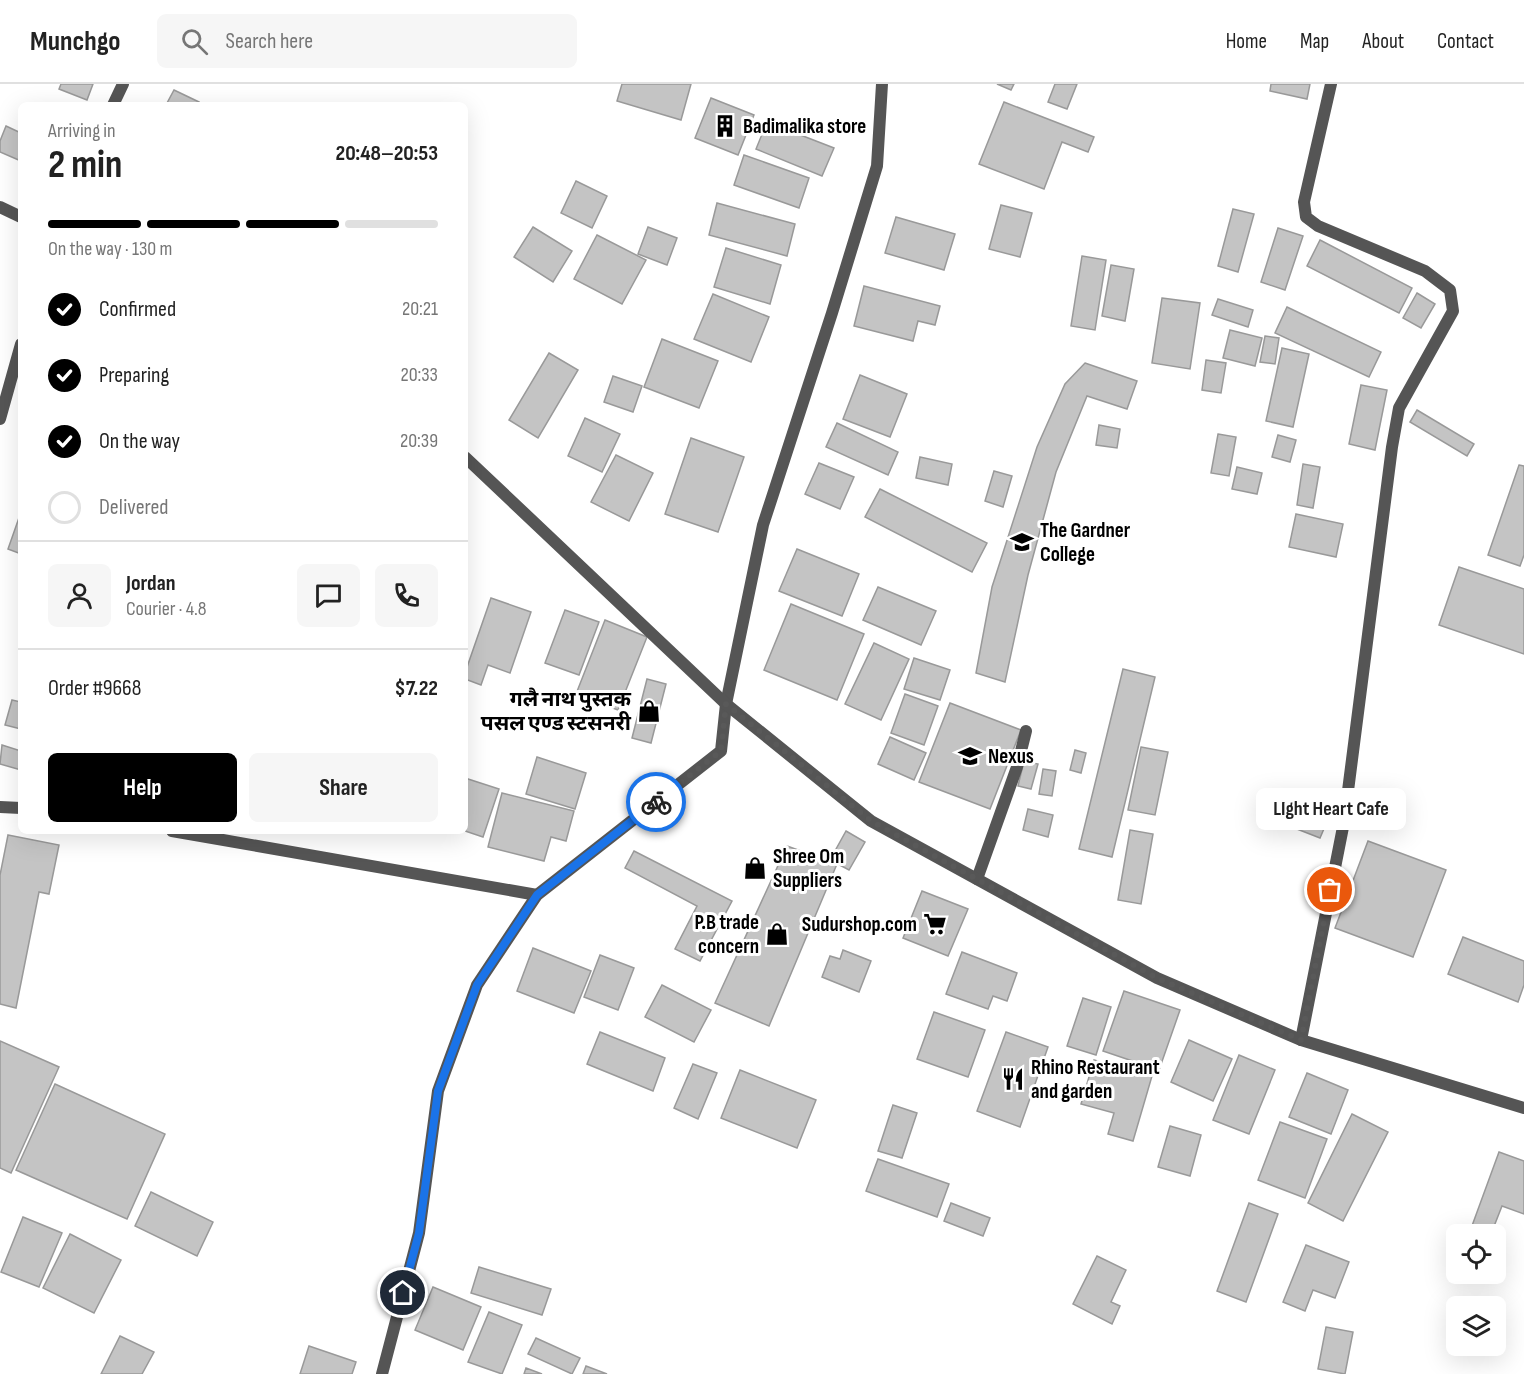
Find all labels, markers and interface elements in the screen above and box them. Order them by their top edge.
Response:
search box [157,14,577,68]
text: Munchgo [30,25,121,58]
icon: search [178,25,211,58]
text: Search here [226,28,313,55]
text: Home [1226,29,1267,54]
text: Map [1300,29,1329,54]
text: About [1362,29,1404,54]
text: Contact [1437,29,1494,54]
building icon: Badimalika store [712,113,738,139]
place label: Badimalika store [743,114,866,139]
text: Arriving in [48,119,116,143]
text: 20:48–20:53 [336,140,438,167]
text: 2 min [48,142,122,189]
text: On the way · 130 m [48,237,172,261]
icon: check [48,293,81,326]
text: Confirmed [99,296,176,323]
text: 20:21 [402,297,438,321]
icon: check [48,359,81,392]
text: Preparing [99,362,169,389]
text: 20:33 [401,363,438,387]
icon: check [48,425,81,458]
text: On the way [99,428,180,455]
text: 20:39 [400,429,438,453]
text: Delivered [99,494,168,521]
place label: The Gardner College [1040,518,1131,567]
school or university icon: The Gardner College [1009,529,1035,555]
button: person [48,564,111,627]
button: chat [297,564,360,627]
button: phone [375,564,438,627]
text: Jordan [126,570,175,597]
text: Courier · 4.8 [126,597,207,621]
text: Order #9668 [48,675,141,702]
text: $7.22 [394,675,438,702]
place label: गलै नाथ पुस्तक पसल एण्ड स्टसनरी [481,687,632,736]
shop icon: गलै नाथ पुस्तक पसल एण्ड स्टसनरी [636,698,662,724]
school or university icon: Nexus [957,743,983,769]
place label: Nexus [988,744,1034,769]
button: Help [48,753,237,822]
button: Share [249,753,438,822]
courier [626,772,686,832]
icon: bike [640,786,673,819]
callout: LIght Heart Cafe [1255,788,1405,830]
text: LIght Heart Cafe [1273,797,1389,821]
place label: Shree Om Suppliers [773,844,844,893]
shop icon: Shree Om Suppliers [742,855,768,881]
pin [1304,864,1355,915]
icon: bag [1313,873,1346,906]
place label: P.B trade concern [694,910,759,959]
supermarket icon: Sudurshop.com [922,911,948,937]
place label: Sudurshop.com [802,912,917,937]
shop icon: P.B trade concern [764,921,790,947]
place label: Rhino Restaurant and garden [1031,1055,1160,1104]
restaurant icon: Rhino Restaurant and garden [1000,1066,1026,1092]
map controls [1446,1224,1506,1356]
button: locate [1446,1224,1506,1284]
pin [377,1267,428,1318]
icon: home [386,1276,419,1309]
button: layers [1446,1296,1506,1356]

